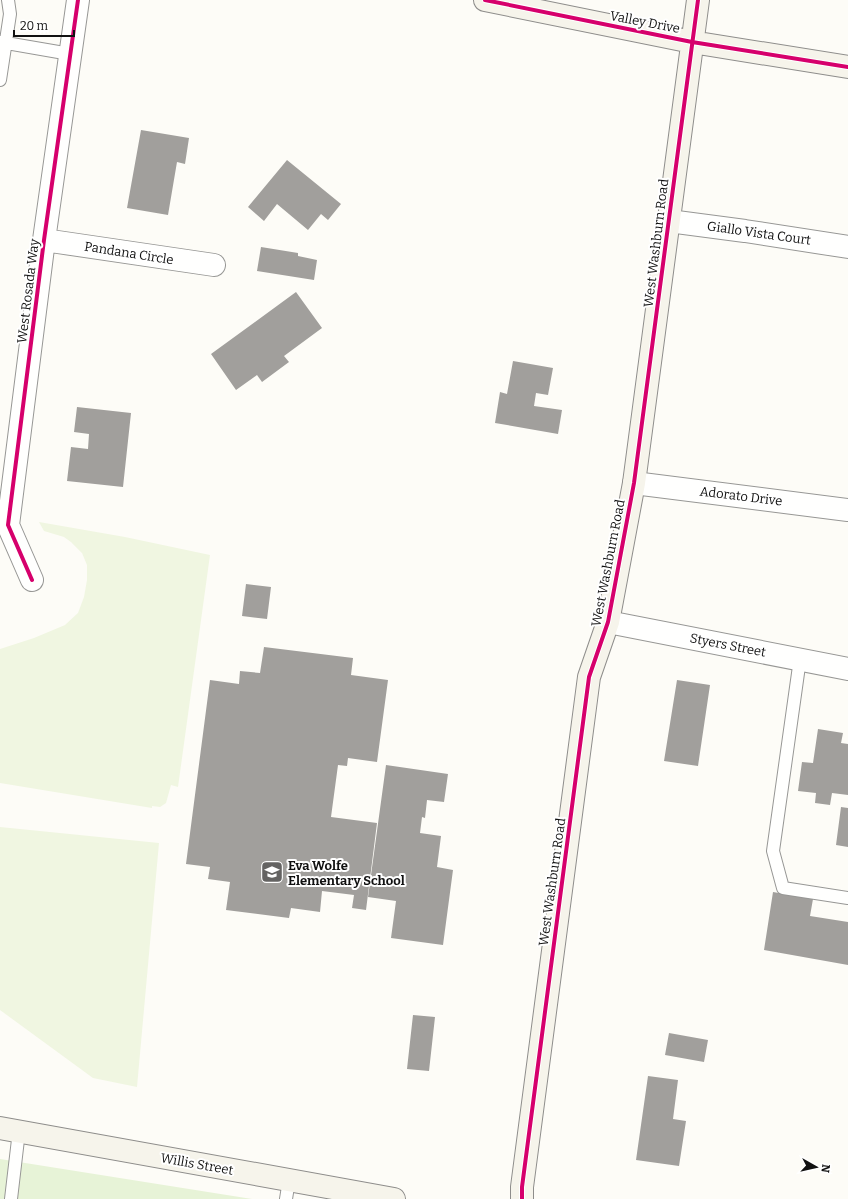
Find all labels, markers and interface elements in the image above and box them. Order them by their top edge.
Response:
street label: Valley Drive [609,8,681,36]
scale bar [14,12,74,38]
text: 20 m [20,19,49,33]
street label: West Washburn Road [641,178,671,308]
street label: Giallo Vista Court [706,218,812,248]
street label: West Rosada Way [14,238,42,344]
street label: Pandana Circle [83,239,175,267]
street label: Adorato Drive [699,483,783,509]
street label: West Washburn Road [588,498,628,628]
street label: Styers Street [689,630,768,660]
street label: West Washburn Road [536,817,568,947]
place label: Eva Wolfe Elementary School [288,858,405,888]
school or university icon: Eva Wolfe Elementary School [259,859,285,885]
north arrow [796,1147,836,1187]
street label: Willis Street [160,1150,235,1178]
text: N [818,1163,832,1174]

